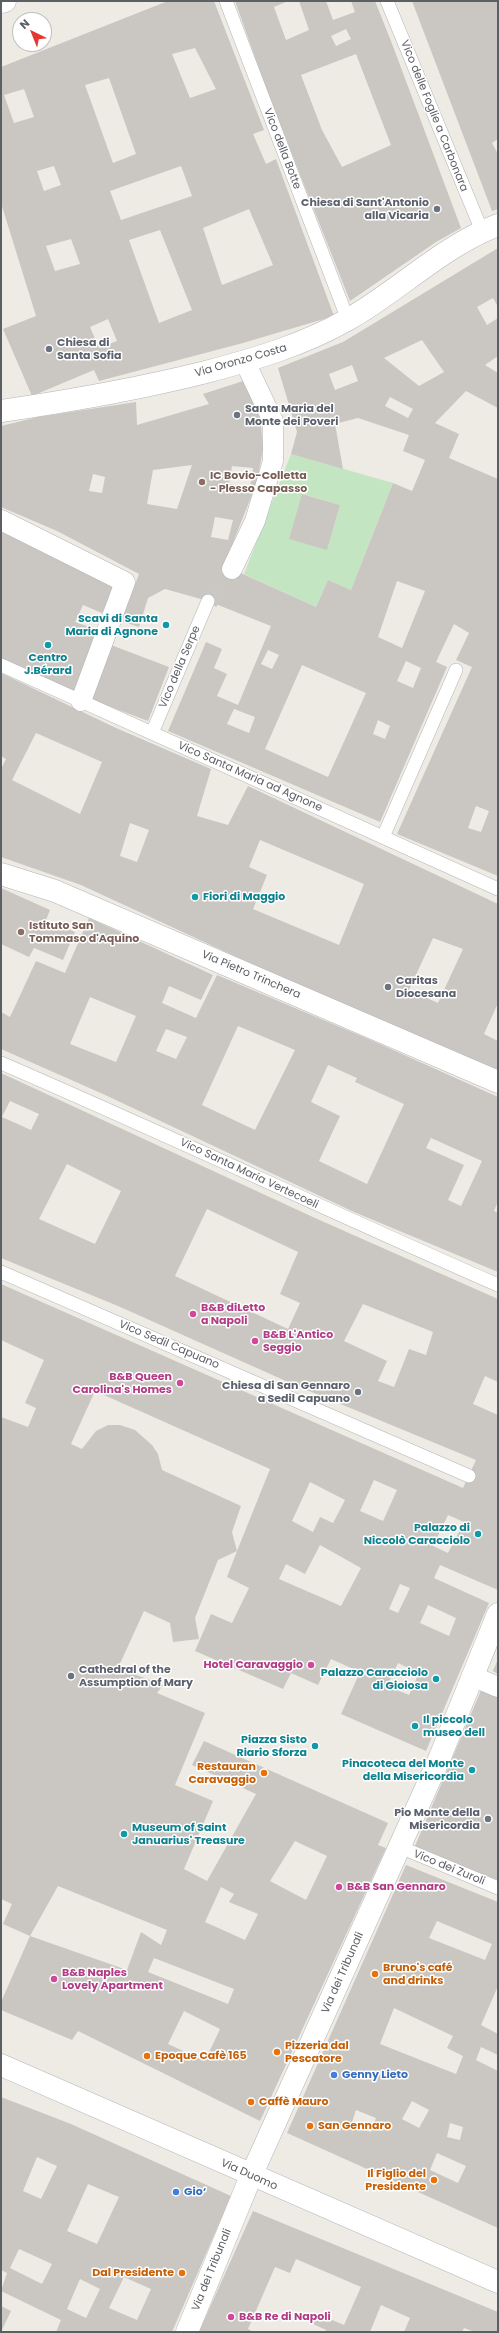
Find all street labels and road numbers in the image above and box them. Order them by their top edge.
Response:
street label: Vico delle Foglie a Carbonara [397,38,471,194]
street label: Vico della Botte [261,107,303,191]
street label: Via Oronzo Costa [194,342,288,380]
street label: Vico della Serpe [157,624,203,710]
street label: Vico Santa Maria ad Agnone [176,739,324,815]
street label: Via Pietro Trinchera [199,948,303,1002]
street label: Vico Santa Maria Vertecoeli [178,1136,320,1212]
street label: Vico Sedil Capuano [117,1318,221,1372]
street label: Vico dei Zuroli [411,1848,487,1888]
street label: Via dei Tribunali [319,1930,367,2016]
street label: Via Duomo [219,2157,279,2193]
street label: Via dei Tribunali [189,2227,235,2313]

